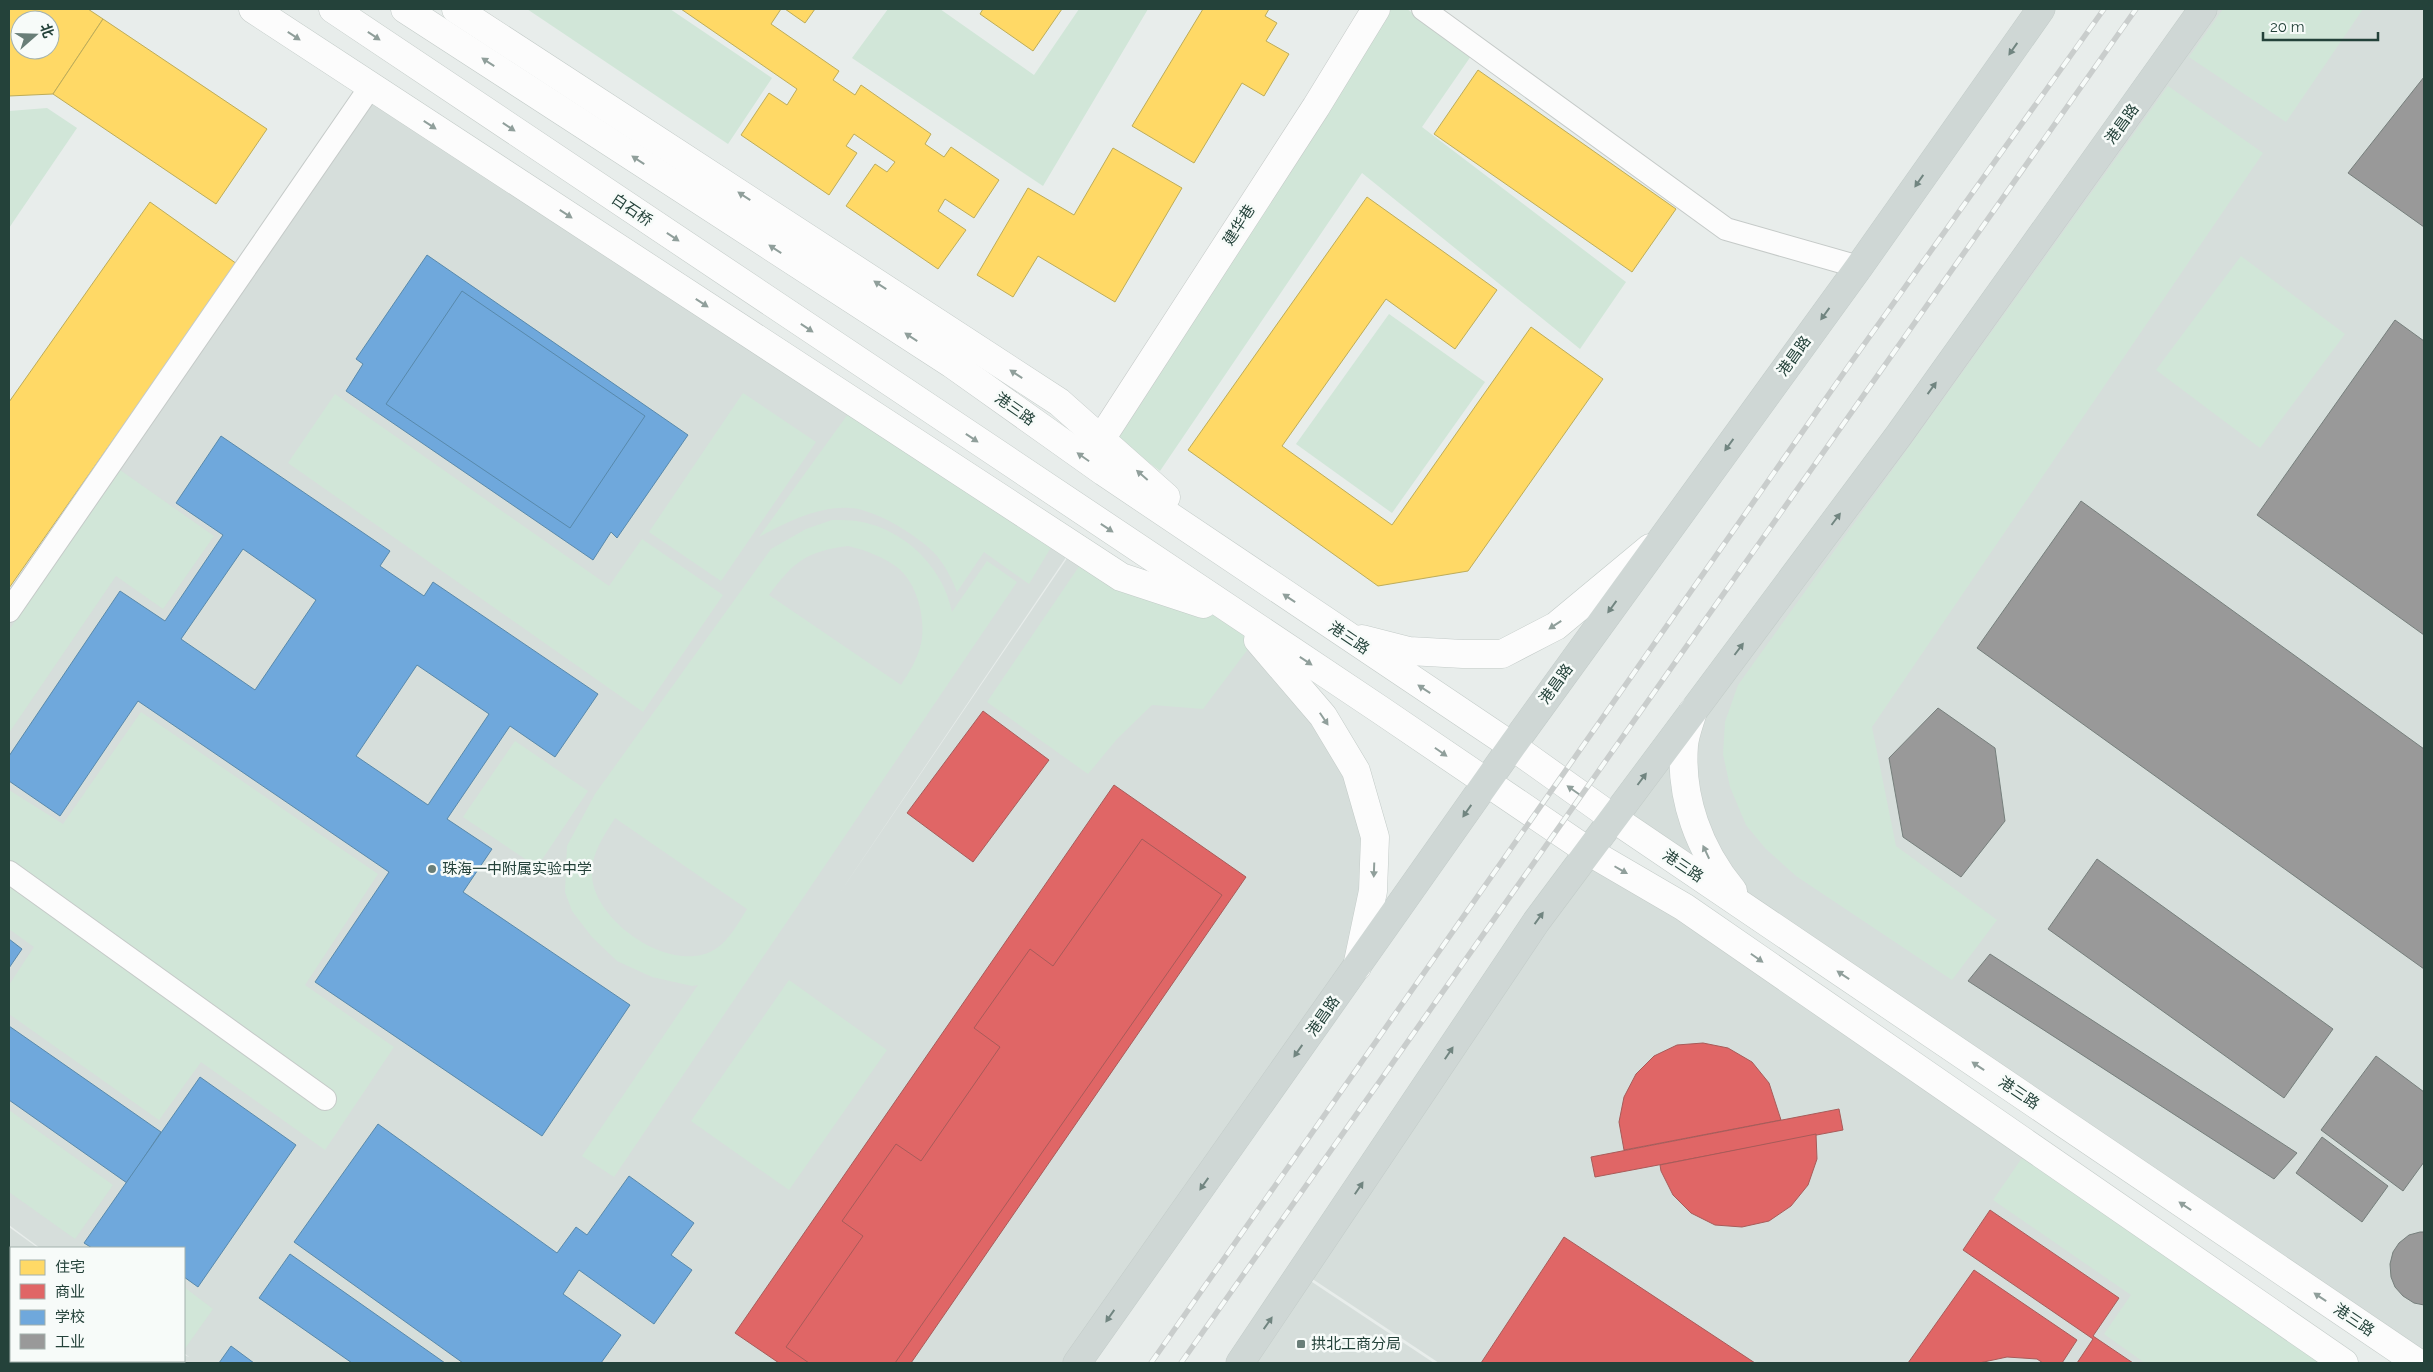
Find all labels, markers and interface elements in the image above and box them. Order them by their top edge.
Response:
north arrow [10,10,60,60]
scale bar [2263,10,2378,42]
text: 20 m [2270,18,2305,36]
text: 北 [37,21,57,40]
one-way arrow [287,31,300,41]
one-way arrow [367,31,381,41]
one-way arrow [2008,42,2018,55]
one-way arrow [481,57,494,67]
street label: 港昌路 [2101,101,2143,147]
one-way arrow [423,120,437,130]
one-way arrow [502,122,515,132]
one-way arrow [632,155,645,165]
one-way arrow [1914,174,1924,188]
street label: 白石桥 [608,190,656,230]
one-way arrow [737,192,750,201]
street label: 建华巷 [1219,201,1259,249]
one-way arrow [559,209,573,218]
one-way arrow [666,232,679,242]
one-way arrow [768,244,781,254]
one-way arrow [873,280,886,290]
one-way arrow [695,298,709,307]
one-way arrow [1820,307,1830,321]
one-way arrow [801,323,814,333]
one-way arrow [904,333,918,342]
street label: 港昌路 [1773,333,1815,379]
one-way arrow [1009,369,1022,379]
one-way arrow [1927,382,1938,395]
street label: 港三路 [991,389,1039,429]
one-way arrow [965,433,979,443]
one-way arrow [1724,438,1734,452]
one-way arrow [1076,452,1090,462]
one-way arrow [1136,470,1149,481]
one-way arrow [1831,512,1841,526]
one-way arrow [1100,523,1114,533]
one-way arrow [1283,593,1296,603]
one-way arrow [1607,600,1617,614]
street label: 港三路 [1325,618,1373,658]
one-way arrow [1548,620,1562,630]
one-way arrow [1734,642,1744,656]
one-way arrow [1300,656,1313,666]
street label: 港昌路 [1535,661,1577,707]
one-way arrow [1418,684,1431,694]
one-way arrow [1319,712,1329,726]
one-way arrow [1434,747,1448,757]
one-way arrow [1637,772,1647,786]
one-way arrow [1566,785,1580,795]
one-way arrow [1462,804,1472,817]
one-way arrow [1702,845,1710,859]
street label: 港三路 [1659,846,1707,886]
place label: 珠海一中附属实验中学 [442,860,592,878]
one-way arrow [1369,862,1377,878]
marker: 珠海一中附属实验中学 [426,863,438,875]
one-way arrow [1613,866,1628,874]
one-way arrow [1534,912,1545,925]
one-way arrow [1750,953,1764,963]
one-way arrow [1837,970,1850,979]
street label: 港昌路 [1303,992,1343,1040]
one-way arrow [1293,1044,1303,1058]
one-way arrow [1444,1046,1454,1060]
one-way arrow [1971,1061,1985,1071]
street label: 港三路 [1995,1073,2043,1113]
one-way arrow [1199,1177,1209,1191]
one-way arrow [1354,1182,1364,1195]
one-way arrow [2178,1201,2192,1211]
legend [10,1247,185,1362]
text: 住宅 [55,1258,85,1276]
text: 商业 [55,1283,85,1301]
one-way arrow [2313,1292,2326,1302]
street label: 港三路 [2330,1300,2378,1340]
text: 学校 [55,1308,85,1326]
one-way arrow [1105,1309,1115,1323]
one-way arrow [1263,1316,1273,1330]
text: 工业 [55,1333,85,1351]
place label: 拱北工商分局 [1311,1335,1401,1353]
marker: 拱北工商分局 [1295,1338,1307,1350]

